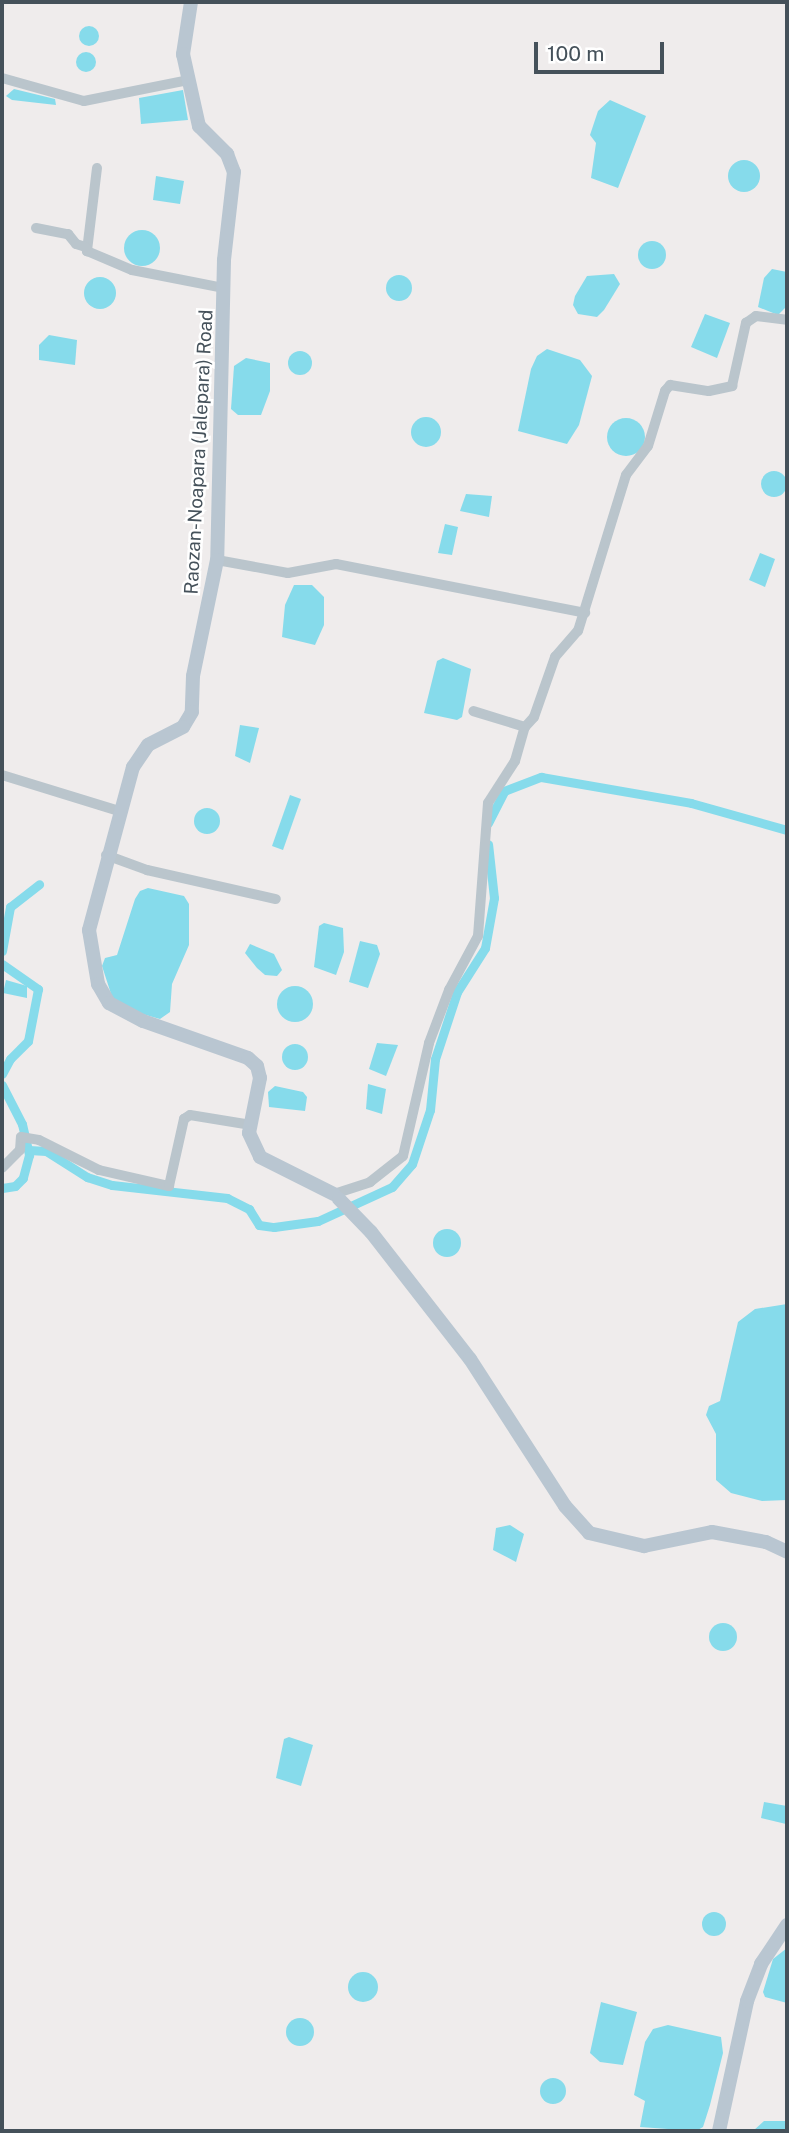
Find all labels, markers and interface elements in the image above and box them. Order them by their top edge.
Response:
scale bar [537,28,666,72]
text: 100 m [547,41,604,66]
street label: Raozan-Noapara (Jalepara) Road [180,309,218,595]

